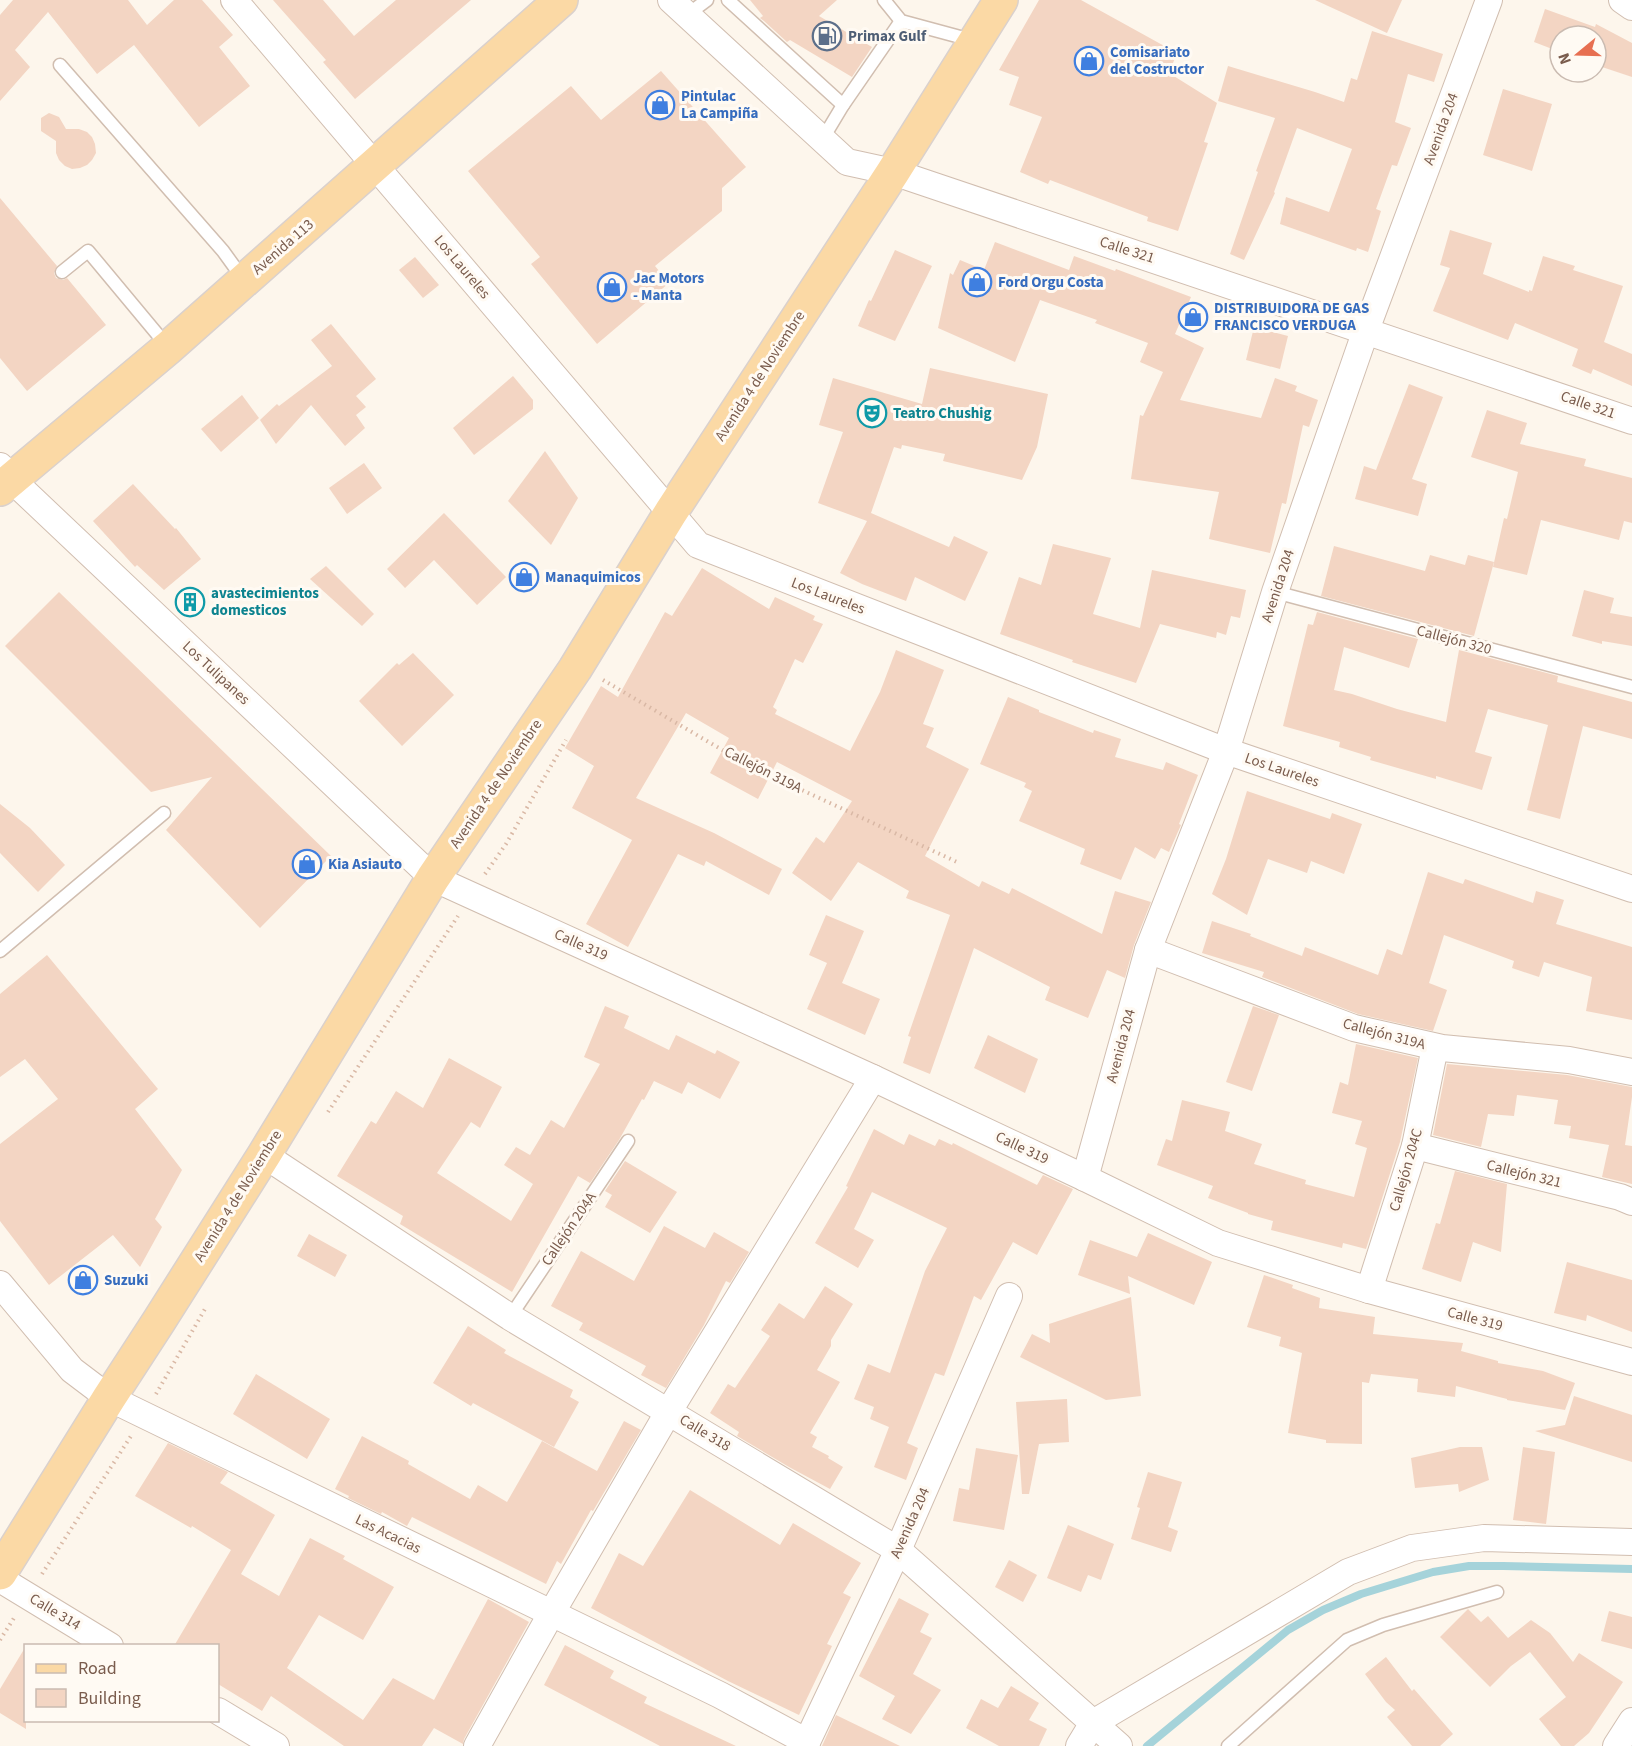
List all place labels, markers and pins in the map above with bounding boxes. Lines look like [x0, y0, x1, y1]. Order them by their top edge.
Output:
fuel station icon: Primax Gulf [811, 20, 843, 52]
place label: Primax Gulf [848, 26, 927, 47]
place label: Comisariato del Costructor [1110, 42, 1204, 80]
shop icon: Comisariato del Costructor [1073, 45, 1105, 77]
place label: Pintulac La Campiña [681, 86, 758, 124]
shop icon: Pintulac La Campiña [644, 89, 676, 121]
shop icon: Ford Orgu Costa [961, 266, 993, 298]
place label: Jac Motors - Manta [633, 268, 705, 306]
shop icon: Jac Motors - Manta [596, 271, 628, 303]
place label: Ford Orgu Costa [998, 272, 1104, 293]
place label: DISTRIBUIDORA DE GAS FRANCISCO VERDUGA [1214, 298, 1369, 336]
shop icon: DISTRIBUIDORA DE GAS FRANCISCO VERDUGA [1177, 301, 1209, 333]
theatre icon: Teatro Chushig [856, 397, 888, 429]
place label: Teatro Chushig [893, 403, 992, 424]
shop icon: Manaquimicos [508, 561, 540, 593]
place label: Manaquimicos [545, 567, 641, 588]
place label: avastecimientos domesticos [211, 583, 319, 621]
building icon: avastecimientos domesticos [174, 586, 206, 618]
shop icon: Kia Asiauto [291, 848, 323, 880]
place label: Kia Asiauto [328, 854, 402, 875]
shop icon: Suzuki [67, 1264, 99, 1296]
place label: Suzuki [104, 1270, 149, 1291]

